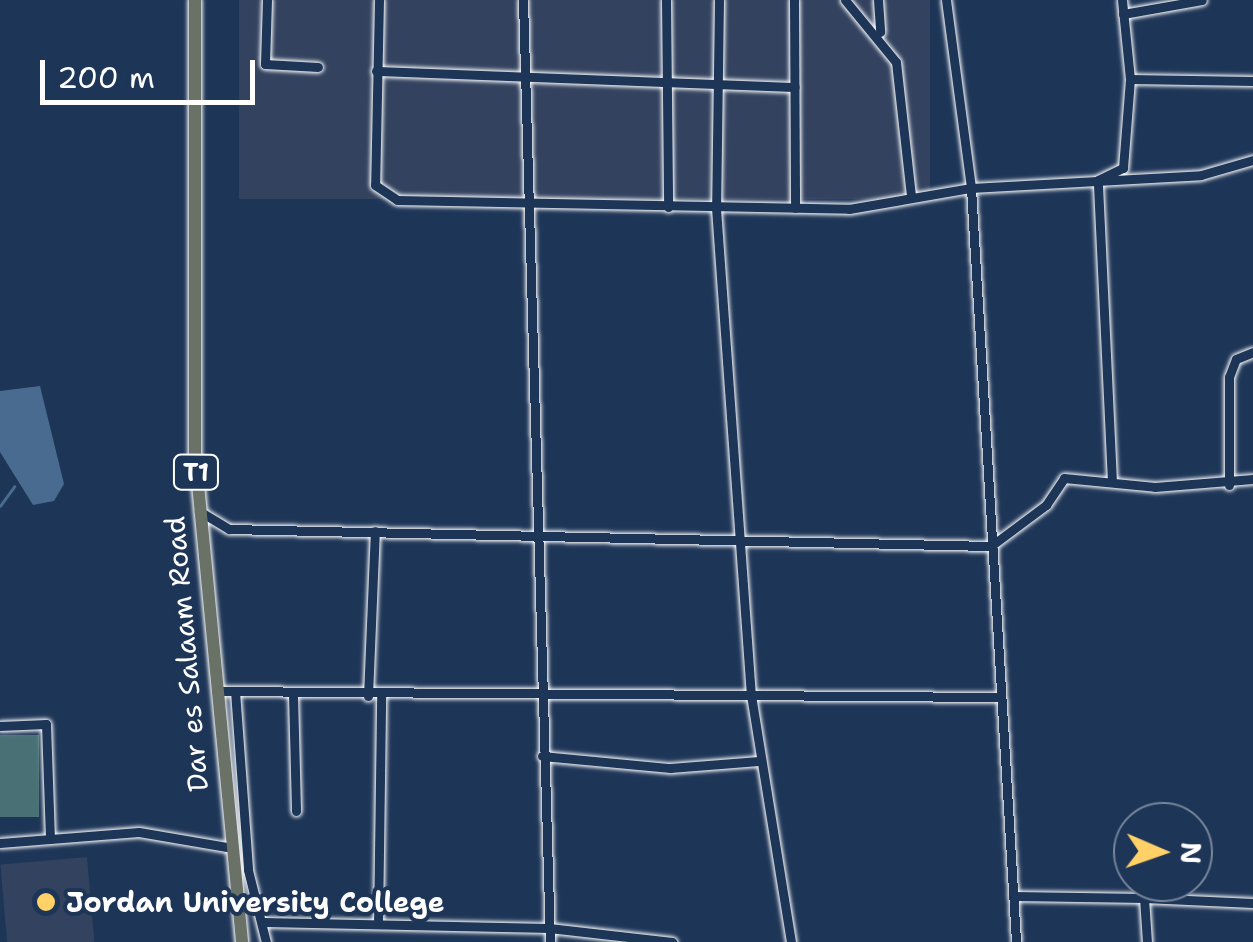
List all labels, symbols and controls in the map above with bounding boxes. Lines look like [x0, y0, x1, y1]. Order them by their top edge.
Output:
scale bar [45, 40, 260, 102]
text: 200 m [57, 57, 155, 98]
road number: T1 [171, 452, 221, 492]
street label: Dar es Salaam Road [157, 515, 215, 793]
north arrow [1113, 802, 1213, 902]
text: N [1172, 841, 1210, 865]
place label: Jordan University College [66, 885, 445, 919]
marker: Jordan University College [35, 891, 57, 913]

